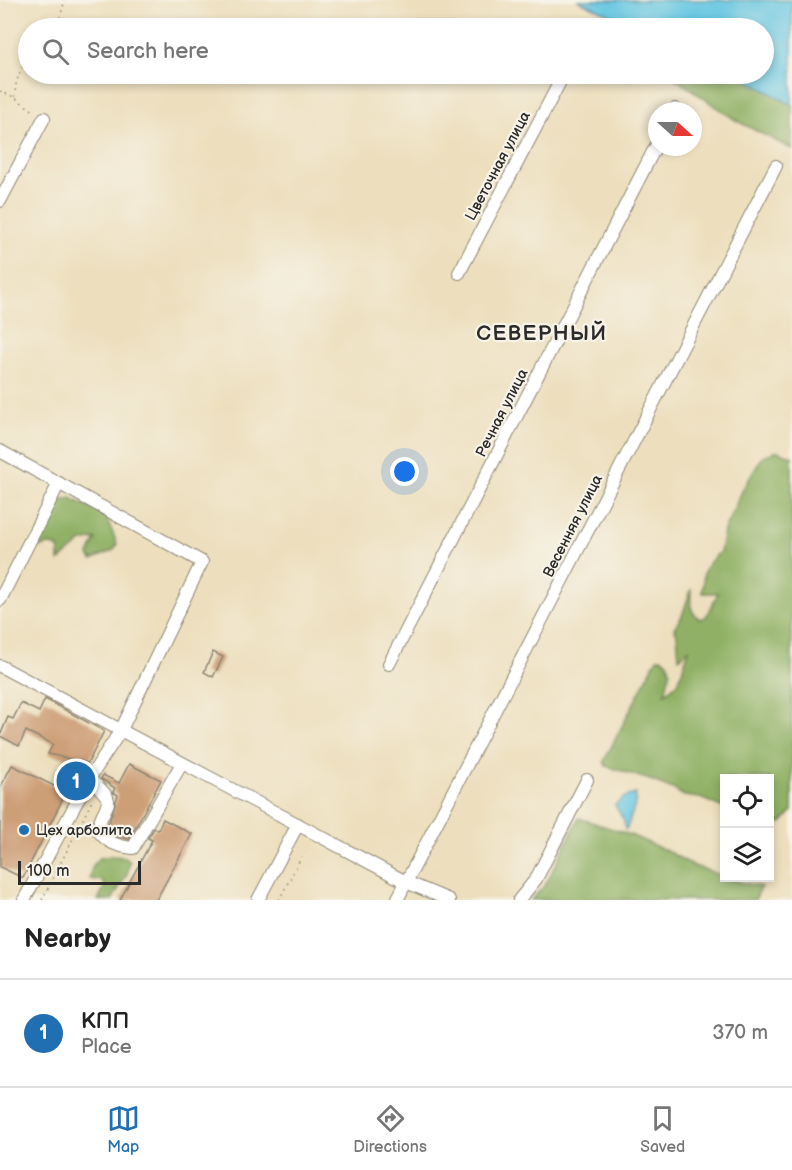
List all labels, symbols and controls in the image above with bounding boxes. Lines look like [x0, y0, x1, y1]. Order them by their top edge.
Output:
search box [18, 18, 774, 84]
icon: search [39, 35, 72, 68]
text: Search here [87, 38, 209, 65]
north arrow [648, 102, 702, 156]
street label: Цветочная улица [461, 108, 535, 224]
district label: СЕВЕРНЫЙ [476, 320, 608, 346]
street label: Речная улица [472, 365, 533, 460]
your location [390, 457, 419, 486]
street label: Весенняя улица [539, 471, 607, 581]
pin: 1 [56, 758, 96, 804]
map controls [720, 774, 774, 882]
button: locate [720, 774, 774, 828]
place label: Цех арболита [36, 821, 132, 840]
marker: Цех арболита [17, 823, 31, 837]
button: layers [720, 828, 774, 882]
scale bar [18, 858, 141, 886]
text: 100 m [27, 862, 70, 881]
text: Nearby [24, 924, 111, 955]
text: КПП [81, 1008, 129, 1035]
text: 1 [39, 1021, 48, 1045]
text: 370 m [712, 1021, 768, 1045]
text: Place [81, 1035, 132, 1059]
tab: Map [107, 1102, 140, 1157]
tab: Directions [353, 1102, 427, 1157]
tab: Saved [640, 1102, 685, 1157]

